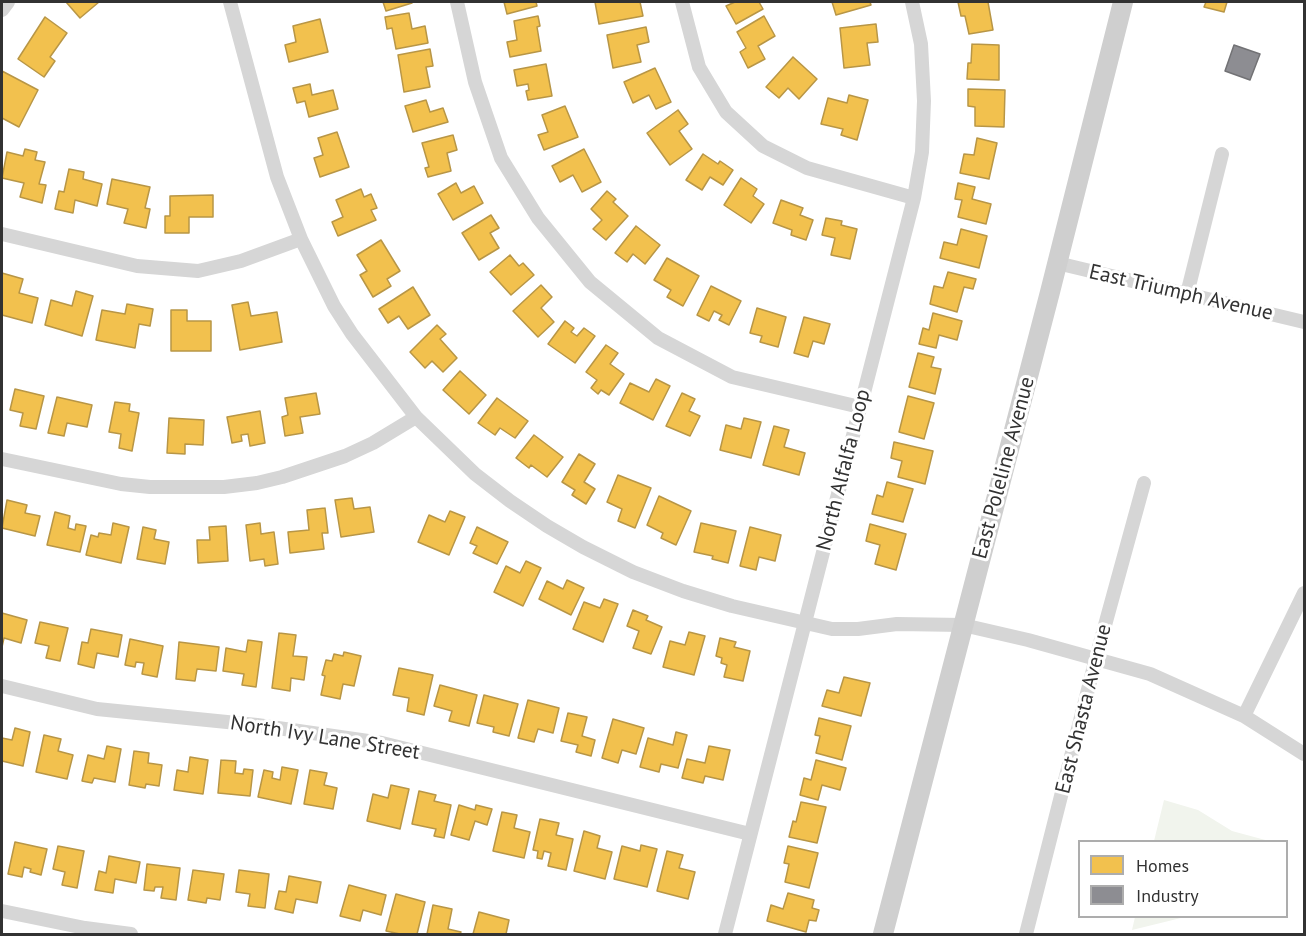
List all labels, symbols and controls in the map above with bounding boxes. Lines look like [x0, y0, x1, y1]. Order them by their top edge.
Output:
street label: East Triumph Avenue [1087, 260, 1275, 326]
street label: East Poleline Avenue [968, 374, 1040, 562]
street label: North Alfalfa Loop [812, 387, 876, 553]
street label: East Shasta Avenue [1051, 622, 1117, 796]
street label: North Ivy Lane Street [229, 711, 421, 765]
legend [1078, 840, 1288, 918]
text: Homes [1136, 854, 1189, 877]
text: Industry [1136, 884, 1199, 907]

